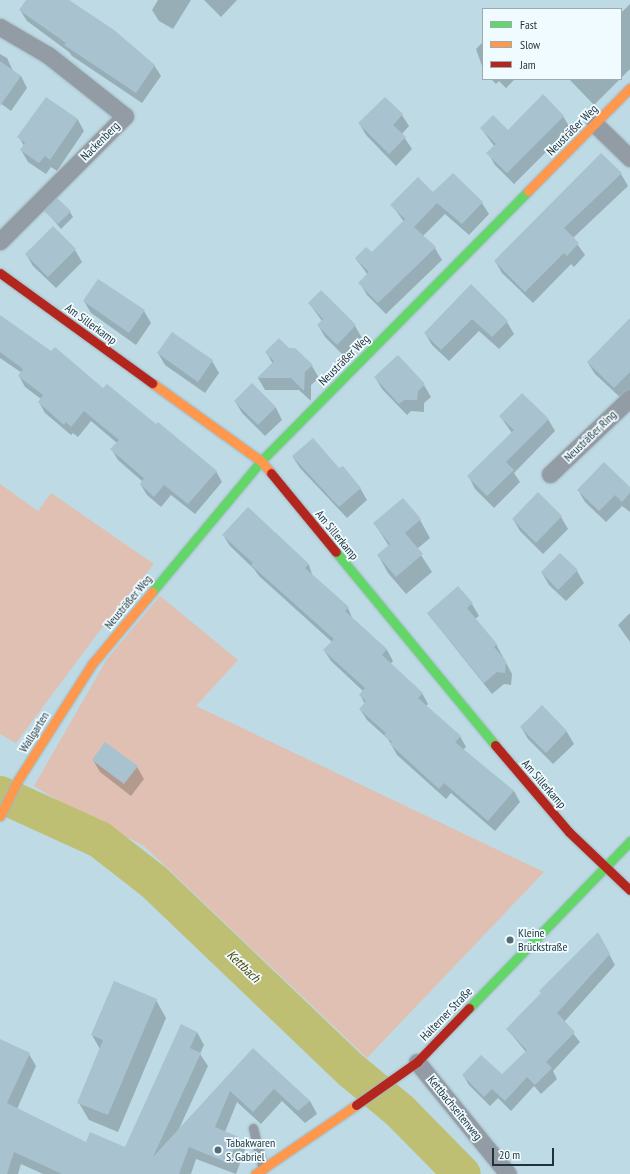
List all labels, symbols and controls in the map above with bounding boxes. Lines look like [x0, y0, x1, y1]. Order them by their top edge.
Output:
legend [482, 8, 622, 80]
text: Fast [520, 17, 537, 32]
text: Slow [520, 37, 540, 52]
text: Jam [520, 57, 536, 72]
street label: Neusträßer Weg [543, 101, 601, 159]
street label: Nackenberg [78, 119, 122, 163]
street label: Am Sillerkamp [62, 301, 120, 347]
street label: Neusträßer Weg [315, 331, 373, 389]
street label: Neusträßer Ring [561, 407, 619, 465]
street label: Am Sillerkamp [312, 507, 362, 563]
street label: Neusträßer Weg [101, 572, 155, 632]
street label: Wallgarten [16, 709, 52, 755]
street label: Am Sillerkamp [519, 757, 569, 811]
place label: Kleine Brückstraße [518, 926, 567, 954]
marker: Kleine Brückstraße [505, 935, 515, 945]
water label: Kettbach [223, 948, 263, 986]
street label: Halterner Straße [417, 984, 475, 1044]
street label: Kettbachseitenweg [425, 1073, 485, 1143]
place label: Tabakwaren S. Gabriel [226, 1136, 275, 1164]
scale bar [494, 1140, 556, 1166]
marker: Tabakwaren S. Gabriel [213, 1145, 223, 1155]
text: 20 m [499, 1147, 520, 1162]

